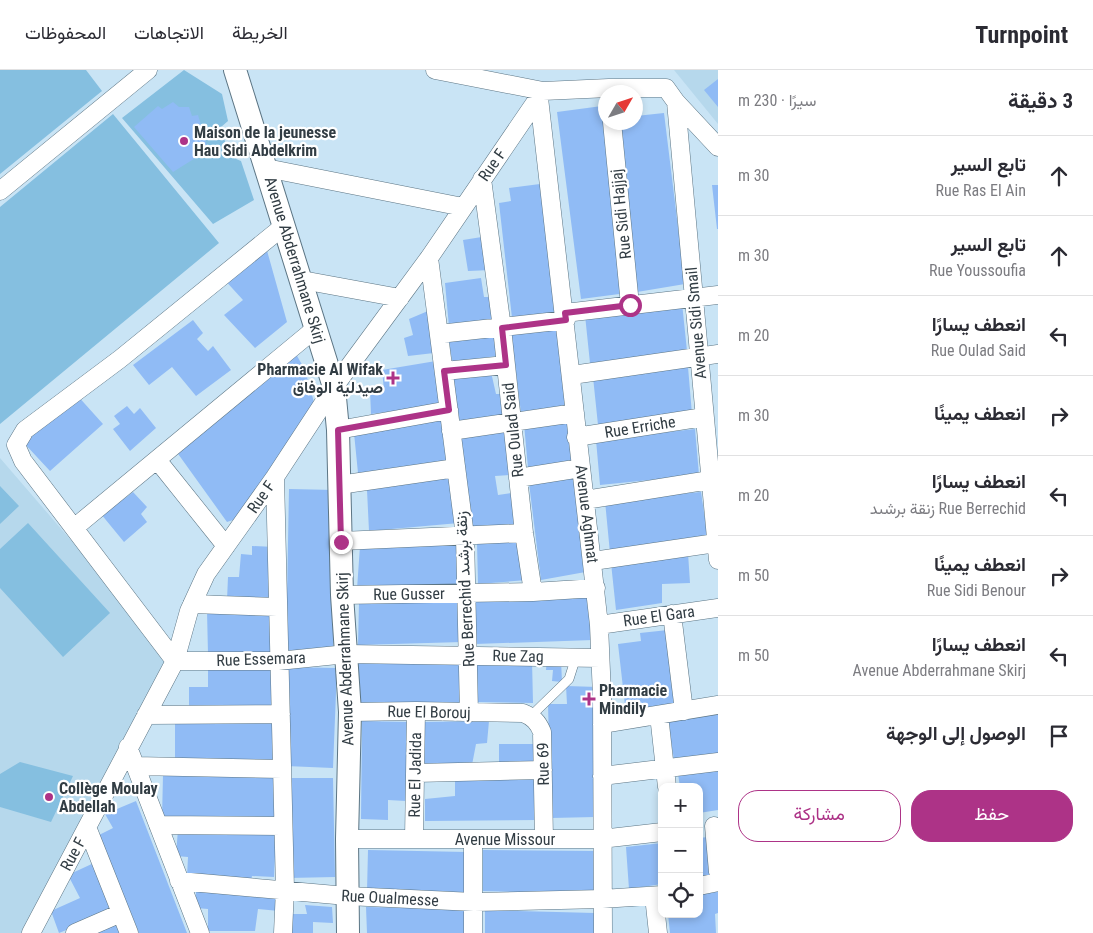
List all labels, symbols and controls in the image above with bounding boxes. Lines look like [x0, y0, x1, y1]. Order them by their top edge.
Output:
text: Turnpoint [975, 21, 1068, 49]
text: المحفوظات [25, 22, 106, 43]
text: الاتجاهات [134, 22, 204, 43]
text: الخريطة [232, 22, 288, 43]
north arrow [598, 85, 643, 130]
text: 3 دقيقة [1008, 89, 1073, 113]
text: سيرًا · 230 m [738, 91, 816, 110]
place label: Maison de la jeunesse Hau Sidi Abdelkrim [194, 123, 337, 160]
marker: Maison de la jeunesse Hau Sidi Abdelkrim [178, 135, 190, 147]
street label: Rue F [474, 145, 510, 185]
text: تابع السير [951, 153, 1026, 176]
icon: ahead [1045, 162, 1073, 190]
text: 30 m [738, 166, 770, 185]
street label: Rue Sidi Hajjaj [607, 168, 635, 260]
street label: Avenue Abderrahmane Skirj [261, 174, 329, 346]
text: Rue Ras El Ain [936, 181, 1026, 200]
text: تابع السير [951, 233, 1026, 256]
icon: ahead [1045, 242, 1073, 270]
text: 30 m [738, 246, 770, 265]
text: Rue Youssoufia [929, 261, 1026, 280]
street label: Avenue Sidi Smail [682, 266, 710, 380]
route start [619, 294, 642, 317]
text: انعطف يسارًا [932, 313, 1026, 336]
icon: left [1045, 322, 1073, 350]
text: 20 m [738, 326, 770, 345]
text: Rue Oulad Said [931, 341, 1026, 360]
place label: Pharmacie Al Wifak صيدلية الوفاق [257, 360, 383, 398]
marker: Pharmacie Al Wifak صيدلية الوفاق [387, 372, 399, 384]
street label: Rue Oulad Said [499, 382, 527, 478]
text: انعطف يمينًا [934, 402, 1026, 425]
icon: right [1045, 402, 1073, 430]
text: 30 m [738, 406, 770, 425]
street label: Rue Erriche [603, 412, 677, 442]
street label: Avenue Aghmat [572, 464, 602, 565]
text: انعطف يسارًا [932, 470, 1026, 493]
street label: Rue F [243, 477, 279, 517]
icon: left [1045, 482, 1073, 510]
text: 20 m [738, 486, 770, 505]
text: Rue Berrechid زنقة برشىد [870, 499, 1026, 518]
street label: Rue Berrechid زنقة برشىد [451, 510, 480, 667]
route end [330, 531, 353, 554]
text: انعطف يمينًا [934, 553, 1026, 576]
icon: right [1045, 562, 1073, 590]
text: 50 m [738, 566, 770, 585]
street label: Avenue Abderrahmane Skirj [332, 572, 358, 746]
text: Rue Sidi Benour [927, 581, 1026, 600]
street label: Rue Gusser [373, 584, 445, 604]
street label: Rue El Gara [622, 602, 696, 630]
text: انعطف يسارًا [932, 633, 1026, 656]
icon: left [1045, 642, 1073, 670]
street label: Rue Zag [492, 646, 544, 666]
text: 50 m [738, 646, 770, 665]
street label: Rue Essemara [216, 648, 306, 670]
text: Avenue Abderrahmane Skirj [853, 661, 1026, 680]
place label: Pharmacie Mindily [599, 681, 668, 718]
marker: Pharmacie Mindily [583, 693, 595, 705]
street label: Rue El Borouj [387, 702, 471, 722]
text: الوصول إلى الوجهة [886, 722, 1026, 745]
icon: arrive [1045, 722, 1073, 750]
street label: Rue El Jadida [405, 732, 425, 818]
street label: Rue 69 [533, 742, 553, 786]
place label: Collège Moulay Abdellah [59, 779, 158, 816]
map controls [658, 783, 703, 918]
button: + [658, 783, 703, 828]
button: مشاركة [738, 790, 901, 842]
button: حفظ [911, 790, 1073, 842]
marker: Collège Moulay Abdellah [43, 791, 55, 803]
button: − [658, 828, 703, 873]
street label: Avenue Missour [455, 830, 555, 849]
street label: Rue F [56, 834, 90, 874]
button: locate [658, 873, 703, 918]
street label: Rue Oualmesse [341, 886, 439, 910]

